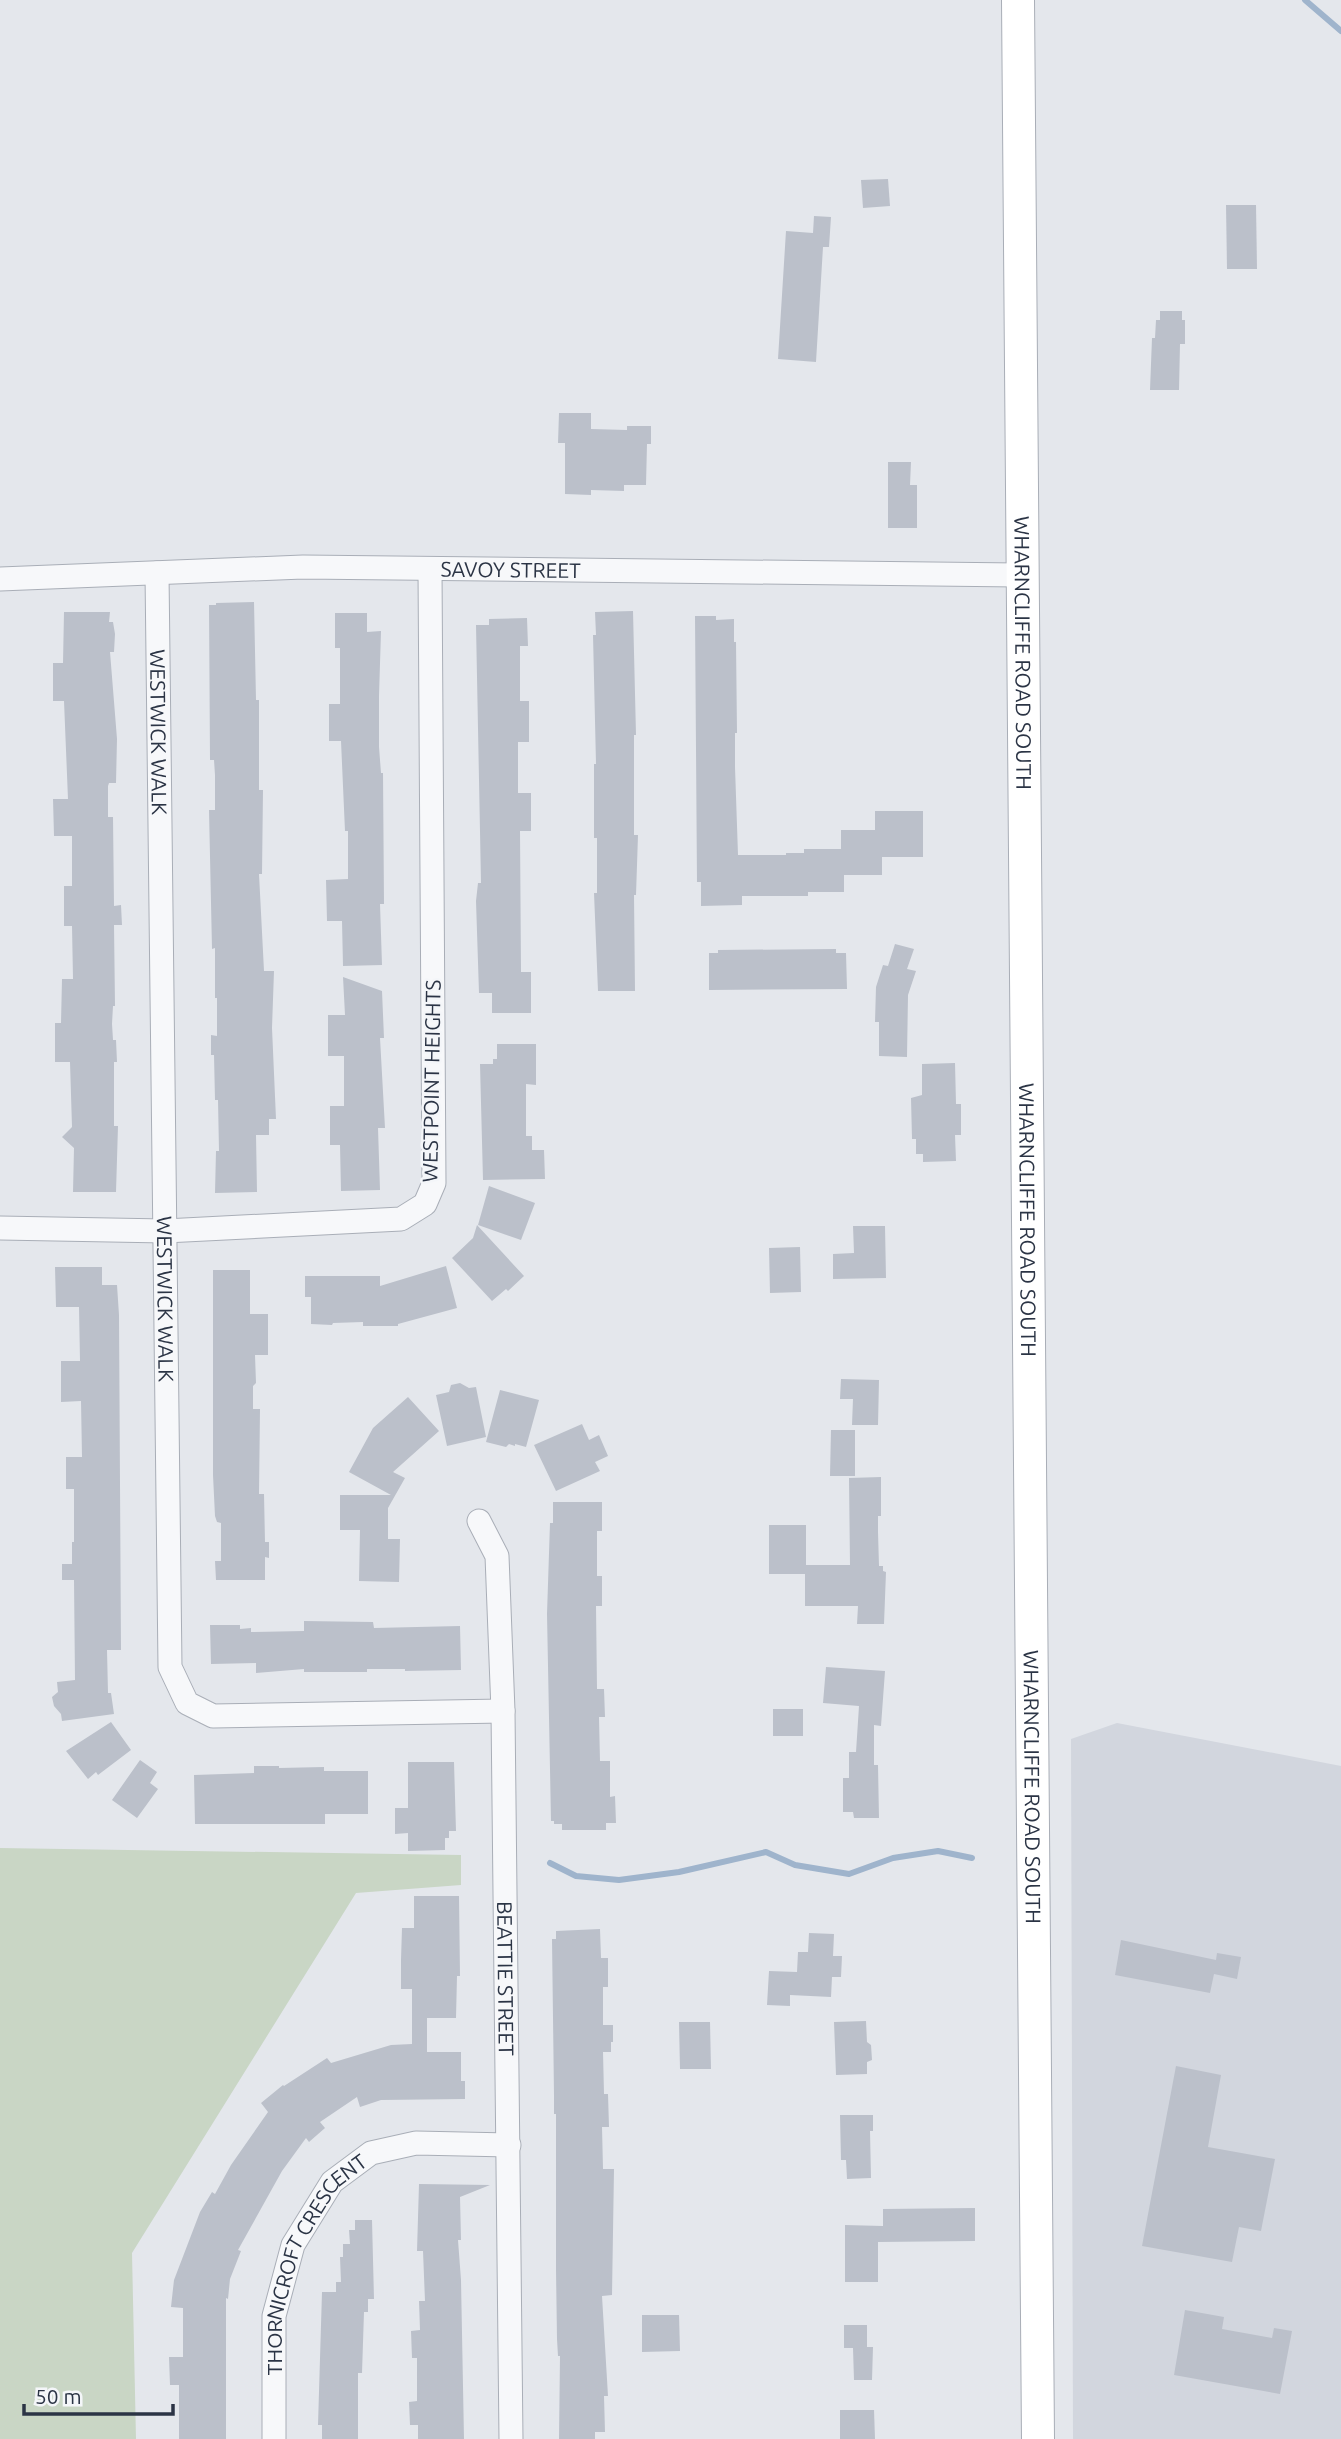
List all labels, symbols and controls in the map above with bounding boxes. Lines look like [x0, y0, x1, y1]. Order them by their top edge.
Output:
street label: WHARNCLIFFE ROAD SOUTH [1010, 516, 1036, 790]
street label: SAVOY STREET [440, 557, 581, 582]
street label: WESTWICK WALK [146, 649, 172, 815]
street label: WESTPOINT HEIGHTS [417, 980, 445, 1182]
street label: WHARNCLIFFE ROAD SOUTH [1015, 1083, 1041, 1357]
street label: WESTWICK WALK [153, 1216, 179, 1382]
street label: WHARNCLIFFE ROAD SOUTH [1020, 1650, 1046, 1924]
street label: BEATTIE STREET [493, 1901, 519, 2056]
street label: THORNICROFT CRESCENT [262, 2149, 371, 2375]
scale bar [24, 2372, 173, 2416]
text: 50 m [35, 2384, 82, 2408]

